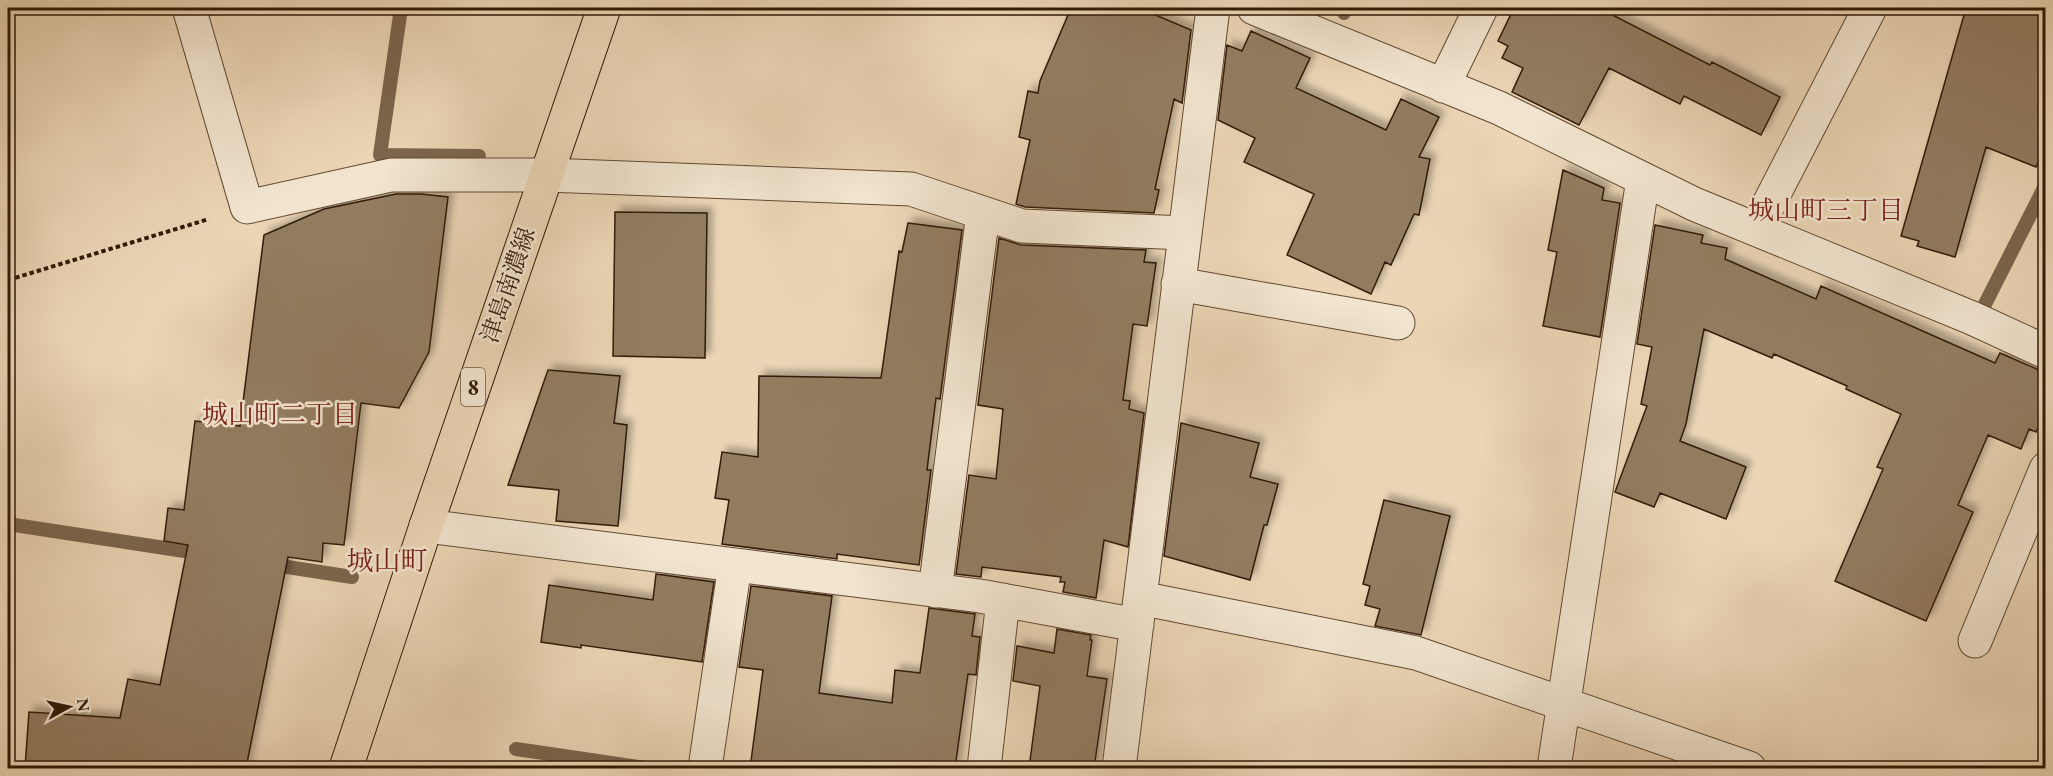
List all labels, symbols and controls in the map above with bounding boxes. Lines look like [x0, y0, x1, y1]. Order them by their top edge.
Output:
district label: 城山町三丁目 [1748, 193, 1904, 227]
street label: 津島南濃線 [473, 223, 542, 347]
road number: 8 [461, 368, 485, 406]
district label: 城山町二丁目 [202, 397, 358, 431]
district label: 城山町 [347, 543, 428, 578]
north arrow [39, 677, 99, 737]
text: N [72, 697, 95, 713]

